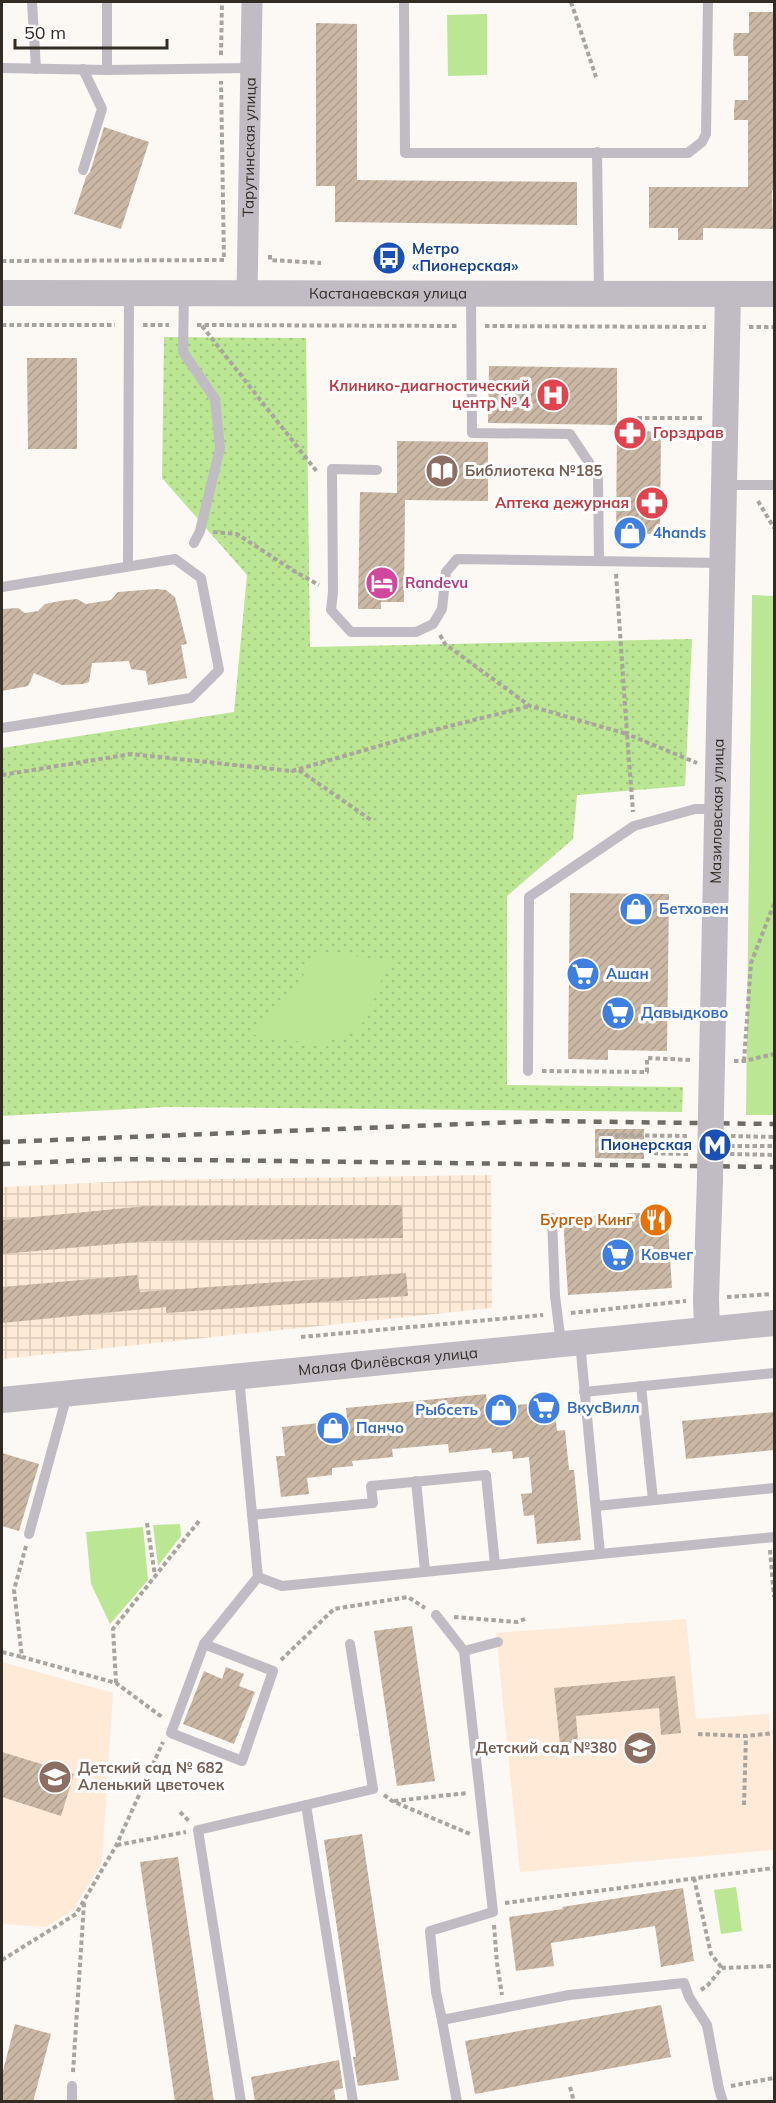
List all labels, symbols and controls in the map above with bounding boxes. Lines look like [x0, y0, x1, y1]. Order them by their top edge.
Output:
scale bar [15, 12, 166, 50]
text: 50 m [24, 21, 66, 44]
street label: Тарутинская улица [238, 77, 260, 217]
place label: Метро «Пионерская» [412, 239, 519, 275]
bus stop icon: Метро «Пионерская» [371, 240, 407, 276]
street label: Кастанаевская улица [309, 283, 467, 303]
place label: Клинико-диагностический центр № 4 [329, 376, 530, 412]
hospital icon: Клинико-диагностический центр № 4 [535, 377, 571, 413]
pharmacy icon: Горздрав [612, 415, 648, 451]
place label: Горздрав [653, 423, 724, 442]
library icon: Библиотека №185 [424, 453, 460, 489]
place label: Библиотека №185 [465, 461, 603, 480]
pharmacy icon: Аптека дежурная [634, 485, 670, 521]
place label: Аптека дежурная [495, 493, 629, 512]
shop icon: 4hands [612, 515, 648, 551]
place label: 4hands [653, 523, 706, 542]
hotel icon: Randevu [364, 565, 400, 601]
place label: Randevu [405, 573, 468, 592]
street label: Мазиловская улица [706, 738, 728, 884]
shop icon: Бетховен [618, 891, 654, 927]
place label: Бетховен [659, 899, 729, 918]
supermarket icon: Ашан [565, 956, 601, 992]
place label: Ашан [606, 964, 649, 983]
supermarket icon: Давыдково [600, 995, 636, 1031]
place label: Давыдково [641, 1003, 728, 1022]
metro station icon: Пионерская [697, 1127, 733, 1163]
place label: Пионерская [601, 1135, 692, 1154]
restaurant icon: Бургер Кинг [638, 1202, 674, 1238]
place label: Бургер Кинг [540, 1210, 633, 1229]
supermarket icon: Ковчег [600, 1237, 636, 1273]
place label: Ковчег [641, 1245, 693, 1264]
street label: Малая Филёвская улица [297, 1343, 479, 1379]
supermarket icon: ВкусВилл [526, 1390, 562, 1426]
shop icon: Рыбсеть [483, 1392, 519, 1428]
place label: ВкусВилл [567, 1398, 640, 1417]
place label: Рыбсеть [415, 1400, 478, 1419]
shop icon: Панчо [315, 1410, 351, 1446]
place label: Панчо [356, 1418, 404, 1437]
school or university icon: Детский сад №380 [622, 1730, 658, 1766]
place label: Детский сад №380 [476, 1738, 617, 1757]
place label: Детский сад № 682 Аленький цветочек [78, 1758, 225, 1794]
school or university icon: Детский сад № 682 Аленький цветочек [37, 1759, 73, 1795]

